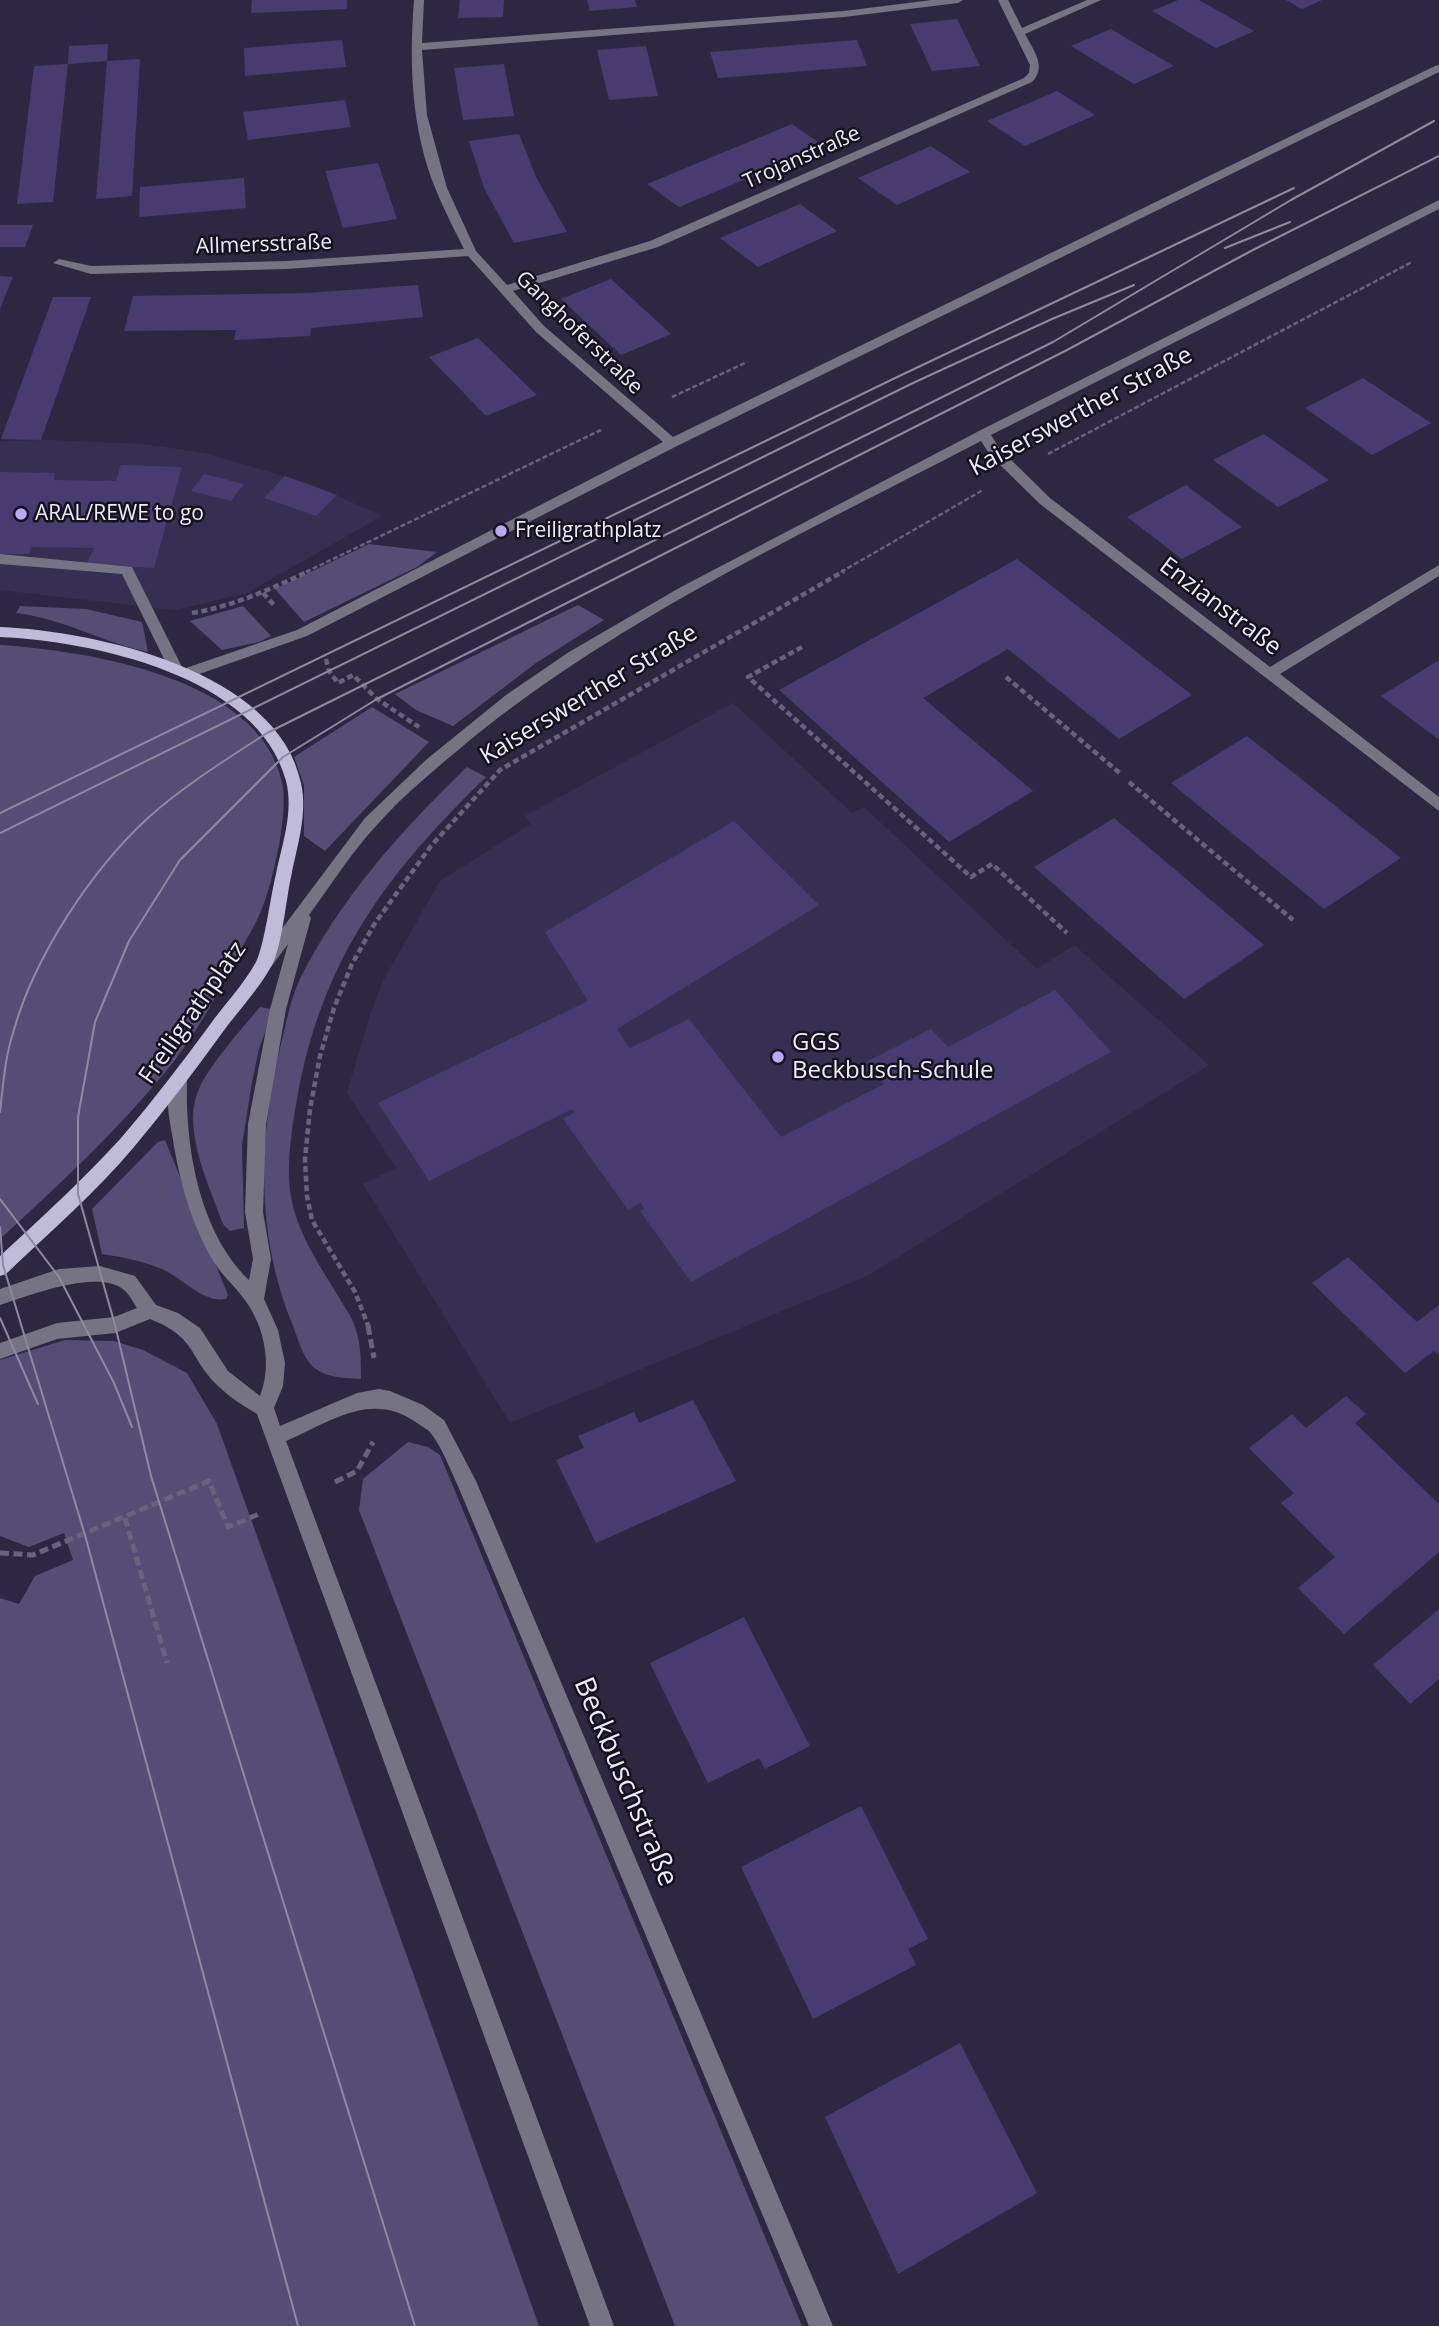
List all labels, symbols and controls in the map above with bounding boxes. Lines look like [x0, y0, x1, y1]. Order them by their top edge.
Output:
street label: Trojanstraße [740, 121, 864, 195]
street label: Allmersstraße [195, 230, 333, 260]
street label: Ganghoferstraße [510, 266, 648, 400]
street label: Kaiserswerther Straße [965, 341, 1197, 483]
place label: ARAL/REWE to go [35, 501, 204, 527]
marker: ARAL/REWE to go [13, 506, 29, 522]
place label: Freiligrathplatz [515, 518, 661, 544]
marker: Freiligrathplatz [493, 523, 509, 539]
street label: Enzianstraße [1153, 552, 1287, 662]
street label: Kaiserswerther Straße [475, 619, 703, 771]
street label: Freiligrathplatz [133, 936, 253, 1090]
place label: GGS Beckbusch-Schule [792, 1029, 993, 1085]
marker: GGS Beckbusch-Schule [770, 1049, 786, 1065]
street label: Beckbuschstraße [566, 1673, 684, 1891]

